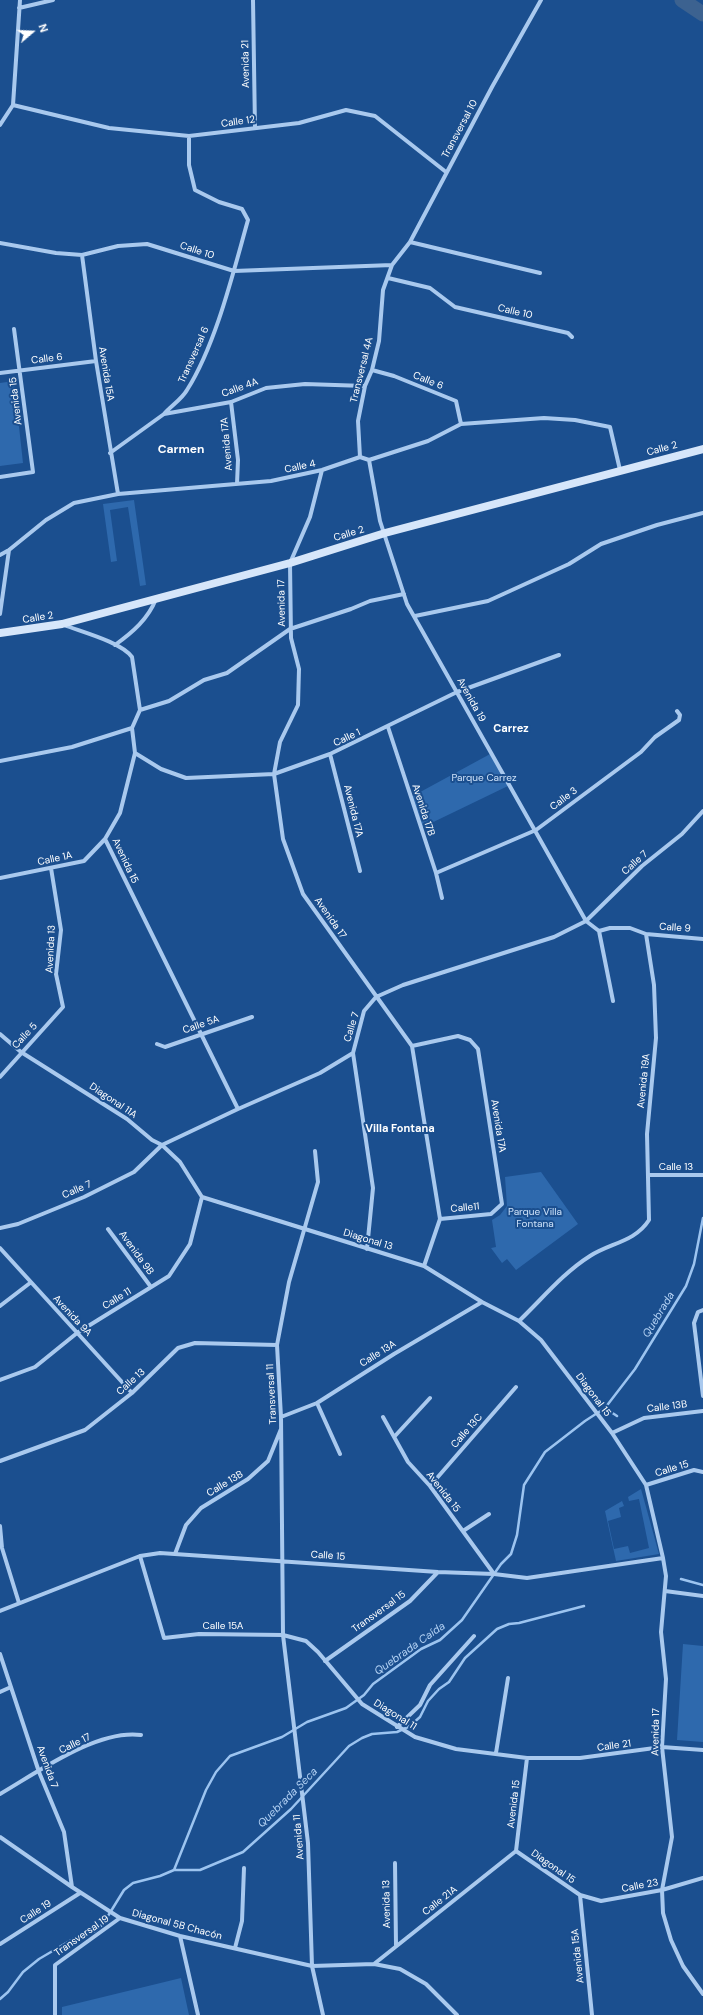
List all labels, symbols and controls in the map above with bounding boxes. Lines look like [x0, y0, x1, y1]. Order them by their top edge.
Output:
north arrow [12, 12, 52, 52]
text: N [35, 22, 51, 34]
street label: Avenida 21 [240, 40, 252, 88]
street label: Transversal 10 [440, 98, 480, 160]
street label: Calle 12 [220, 114, 256, 130]
street label: Calle 10 [178, 240, 216, 262]
street label: Calle 10 [496, 302, 534, 322]
street label: Transversal 6 [176, 325, 212, 385]
street label: Transversal 4A [348, 336, 376, 404]
street label: Avenida 15A [96, 346, 116, 402]
street label: Calle 6 [31, 351, 63, 367]
street label: Calle 6 [411, 370, 445, 392]
street label: Avenida 15 [7, 376, 25, 426]
street label: Calle 4A [220, 376, 260, 400]
street label: Avenida 17A [219, 417, 235, 471]
street label: Calle 2 [645, 439, 679, 459]
district label: Carmen [158, 443, 204, 457]
street label: Calle 4 [283, 458, 317, 476]
street label: Calle 2 [332, 524, 366, 544]
street label: Avenida 17 [276, 579, 288, 627]
street label: Calle 2 [22, 610, 54, 626]
street label: Avenida 19 [454, 676, 488, 724]
district label: Carrez [493, 722, 529, 736]
street label: Calle 1 [332, 727, 362, 749]
park label: Parque Carrez [452, 772, 516, 784]
street label: Avenida 17B [409, 783, 437, 837]
street label: Avenida 17A [341, 784, 365, 838]
street label: Calle 3 [548, 785, 580, 813]
street label: Avenida 15 [109, 836, 141, 886]
street label: Calle 7 [620, 848, 650, 878]
street label: Calle 1A [37, 849, 73, 869]
street label: Avenida 17 [311, 895, 349, 941]
street label: Calle 9 [659, 921, 691, 935]
street label: Avenida 13 [44, 925, 58, 973]
street label: Calle 7 [342, 1011, 362, 1043]
street label: Calle 5A [181, 1013, 221, 1037]
street label: Calle 5 [10, 1020, 40, 1052]
street label: Avenida 19A [635, 1053, 653, 1109]
street label: Diagonal 11A [87, 1081, 139, 1121]
street label: Avenida 17A [488, 1099, 508, 1153]
district label: Villa Fontana [365, 1122, 435, 1136]
street label: Calle 13 [659, 1161, 693, 1173]
street label: Calle 7 [61, 1178, 93, 1202]
street label: Calle11 [450, 1201, 480, 1215]
park label: Parque Villa Fontana [508, 1206, 562, 1230]
street label: Diagonal 13 [342, 1227, 394, 1253]
street label: Avenida 9B [116, 1229, 156, 1277]
street label: Calle 11 [100, 1286, 134, 1312]
water label: Quebrada [640, 1290, 678, 1340]
street label: Avenida 9A [50, 1293, 94, 1339]
street label: Calle 13A [358, 1338, 398, 1370]
street label: Transversal 11 [264, 1363, 280, 1425]
street label: Calle 13 [114, 1366, 148, 1398]
street label: Diagonal 15 [573, 1371, 613, 1419]
street label: Calle 13B [646, 1399, 688, 1415]
street label: Calle 13C [449, 1411, 485, 1451]
street label: Calle 15 [654, 1458, 690, 1480]
street label: Calle 13B [205, 1468, 245, 1500]
street label: Avenida 15 [423, 1469, 463, 1515]
street label: Calle 15 [310, 1549, 346, 1563]
street label: Transversal 15 [350, 1588, 408, 1636]
street label: Calle 15A [203, 1620, 243, 1632]
water label: Quebrada Caída [372, 1620, 448, 1678]
street label: Diagonal 11 [371, 1697, 419, 1733]
street label: Avenida 17 [650, 1708, 662, 1756]
street label: Calle 17 [57, 1731, 93, 1757]
street label: Calle 21 [596, 1738, 632, 1754]
street label: Avenida 7 [34, 1744, 60, 1790]
water label: Quebrada Seca [255, 1765, 321, 1831]
street label: Avenida 15 [505, 1779, 523, 1829]
street label: Avenida 11 [291, 1814, 307, 1860]
street label: Diagonal 15 [529, 1847, 577, 1887]
street label: Calle 23 [621, 1877, 659, 1895]
street label: Avenida 13 [381, 1880, 393, 1928]
street label: Calle 21A [420, 1884, 460, 1918]
street label: Calle 19 [18, 1897, 54, 1927]
street label: Diagonal 5B Chacón [131, 1907, 223, 1943]
street label: Transversal 19 [52, 1913, 112, 1959]
street label: Avenida 15A [569, 1928, 587, 1984]

